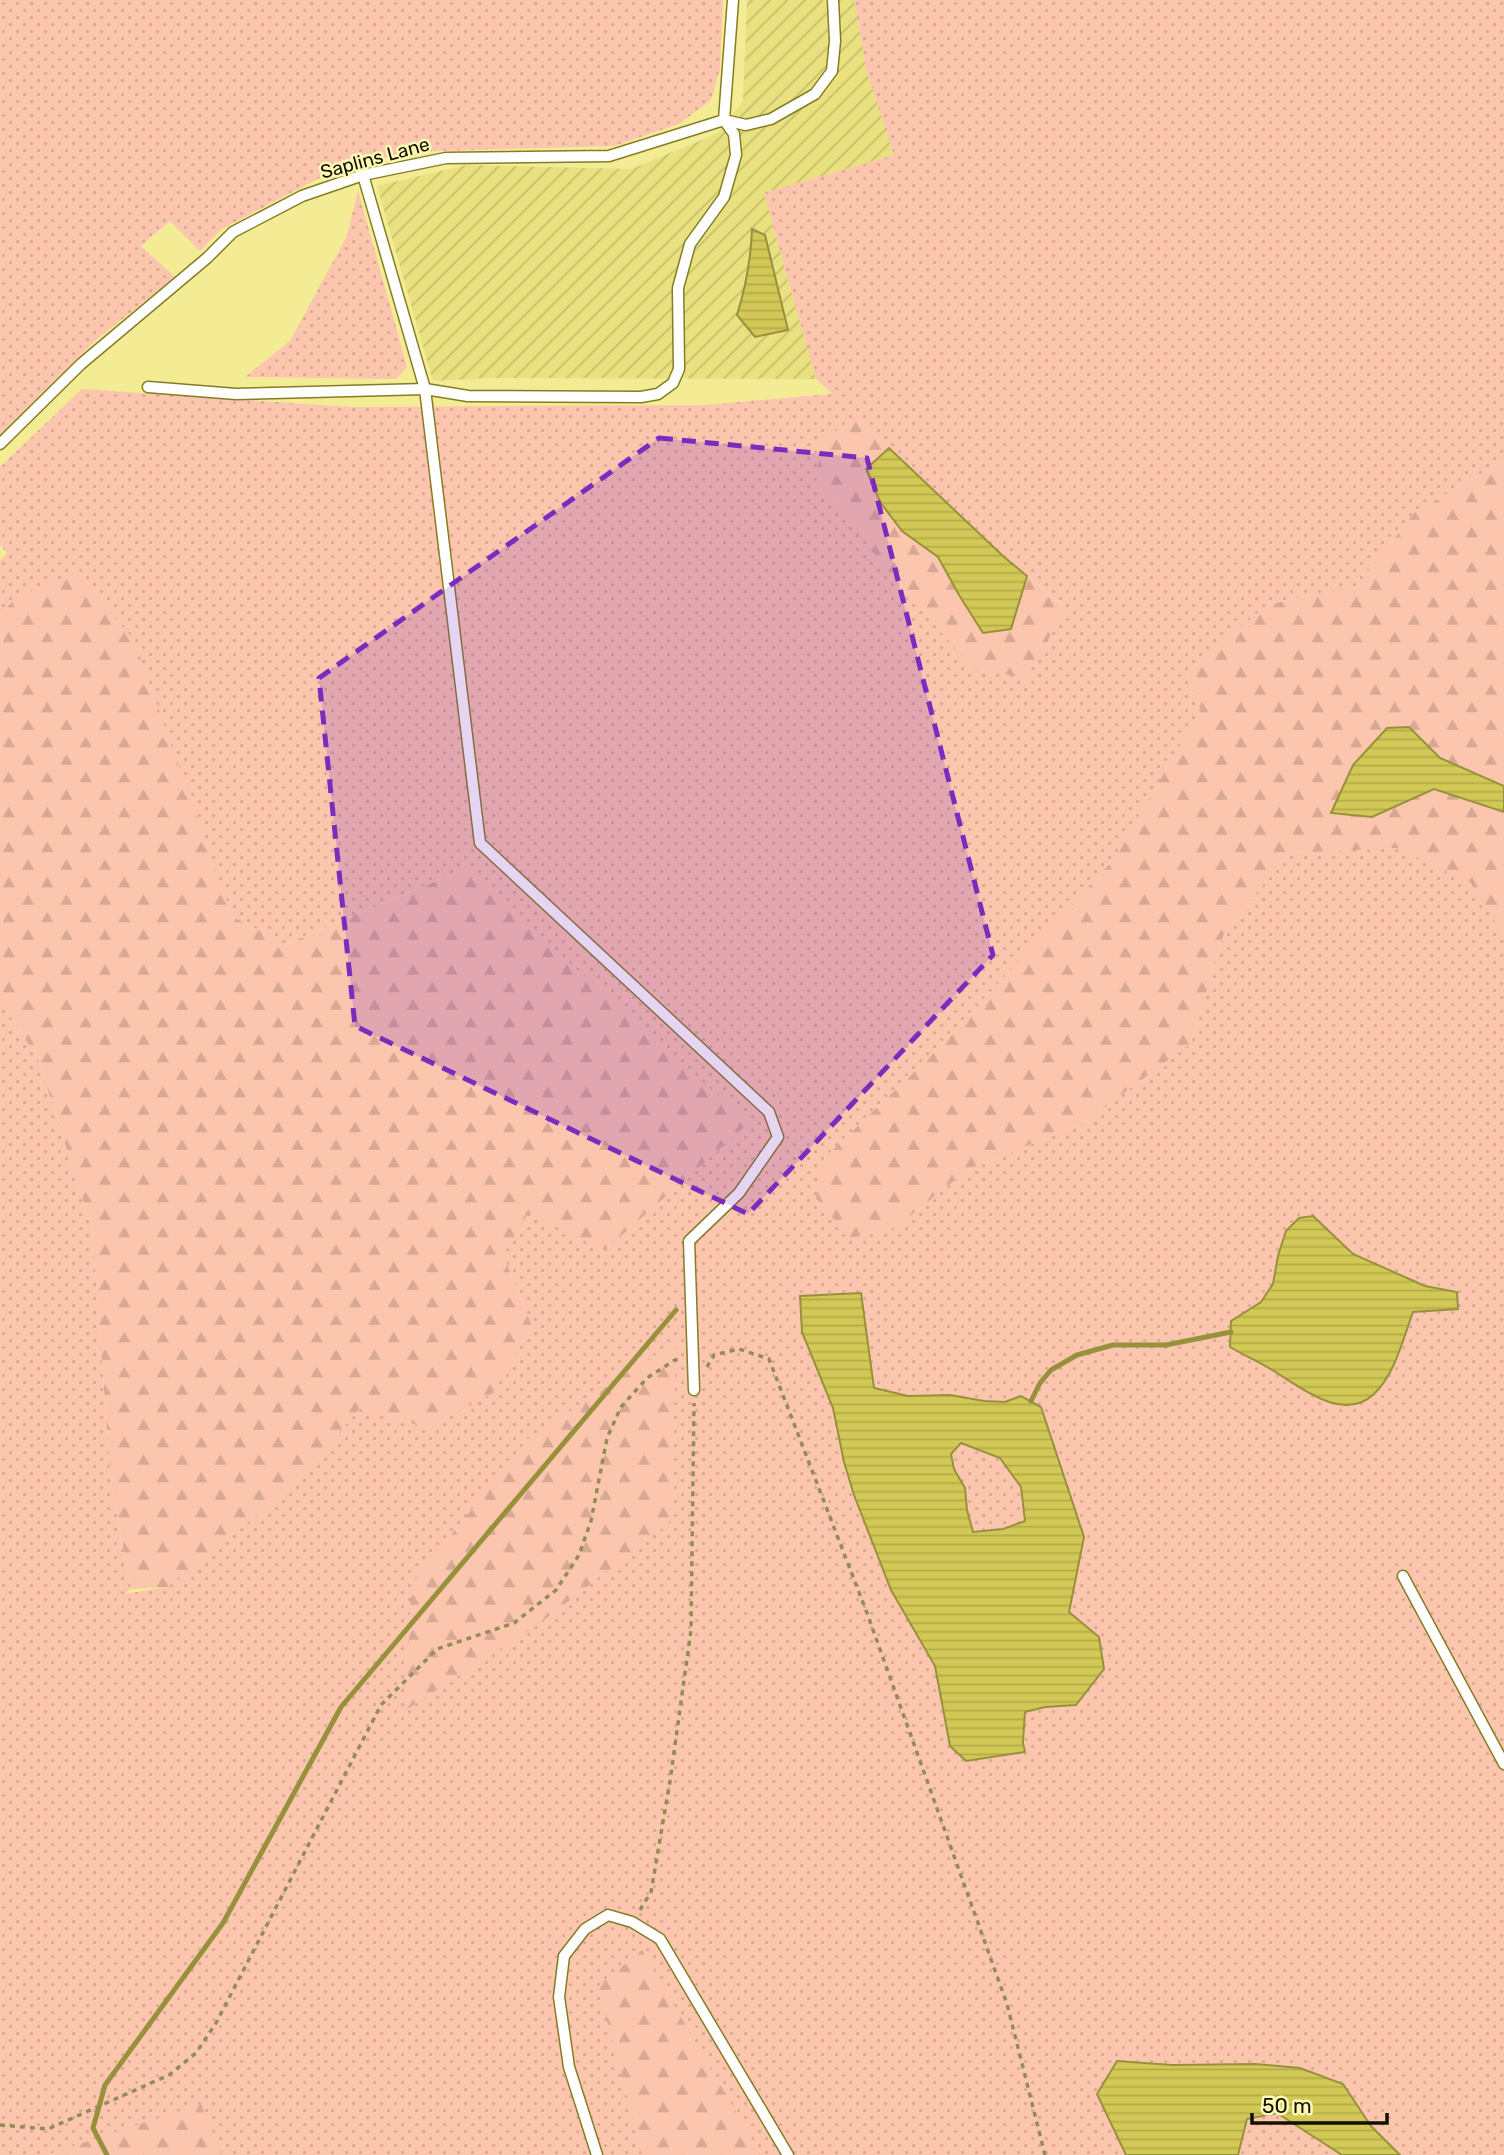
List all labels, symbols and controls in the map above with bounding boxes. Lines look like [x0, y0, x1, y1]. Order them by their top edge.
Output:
street label: Saplins Lane [318, 132, 432, 184]
scale bar [1252, 2082, 1387, 2126]
text: 50 m [1262, 2093, 1312, 2118]

